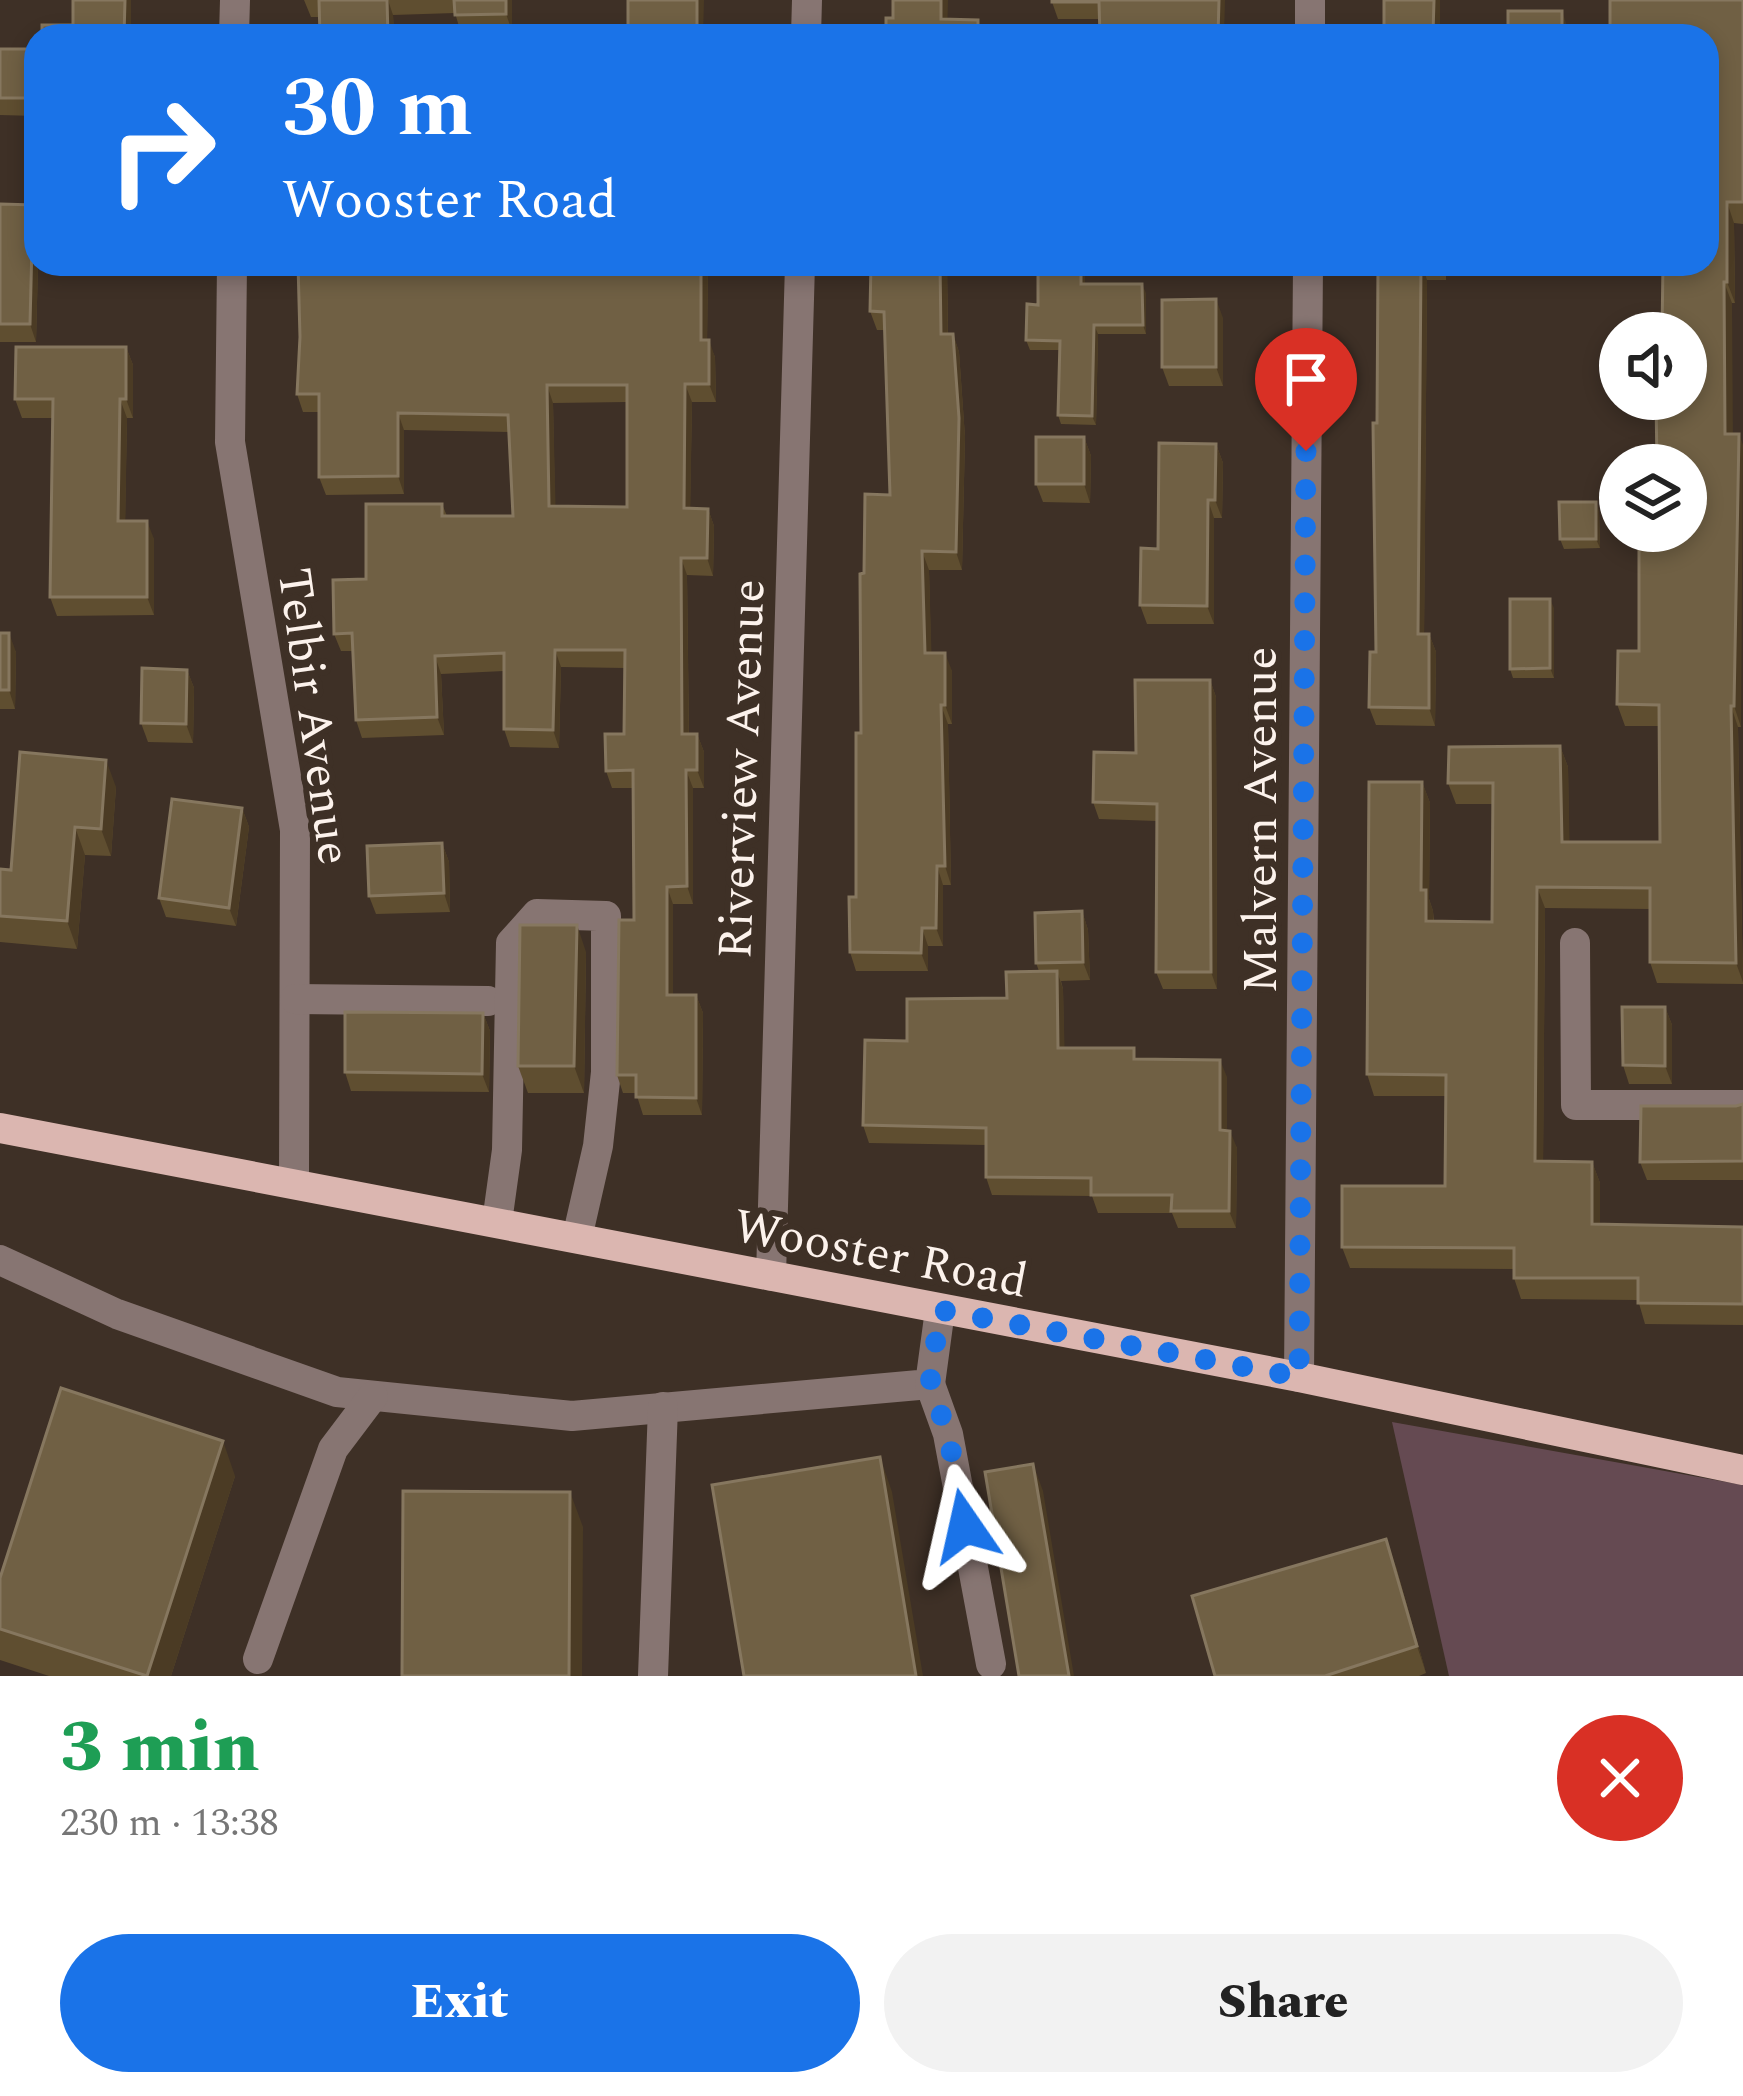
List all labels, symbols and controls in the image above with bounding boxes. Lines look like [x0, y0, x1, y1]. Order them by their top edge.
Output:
text: 30 m [282, 45, 473, 173]
icon: right [84, 72, 240, 228]
text: Wooster Road [282, 160, 617, 242]
map controls [1599, 312, 1707, 552]
button: sound [1599, 312, 1707, 420]
pin [1255, 328, 1357, 451]
icon: arrive [1273, 346, 1339, 412]
button: layers [1599, 444, 1707, 552]
street label: Telbir Avenue [257, 563, 370, 869]
street label: Riverview Avenue [699, 578, 786, 960]
street label: Malvern Avenue [1225, 646, 1298, 994]
street label: Wooster Road [727, 1190, 1034, 1319]
position arrow [902, 1463, 1028, 1589]
text: 3 min [60, 1694, 259, 1803]
button: close [1557, 1715, 1683, 1841]
text: 230 m · 13:38 [60, 1794, 279, 1853]
button: Exit [60, 1934, 860, 2072]
button: Share [884, 1934, 1683, 2072]

